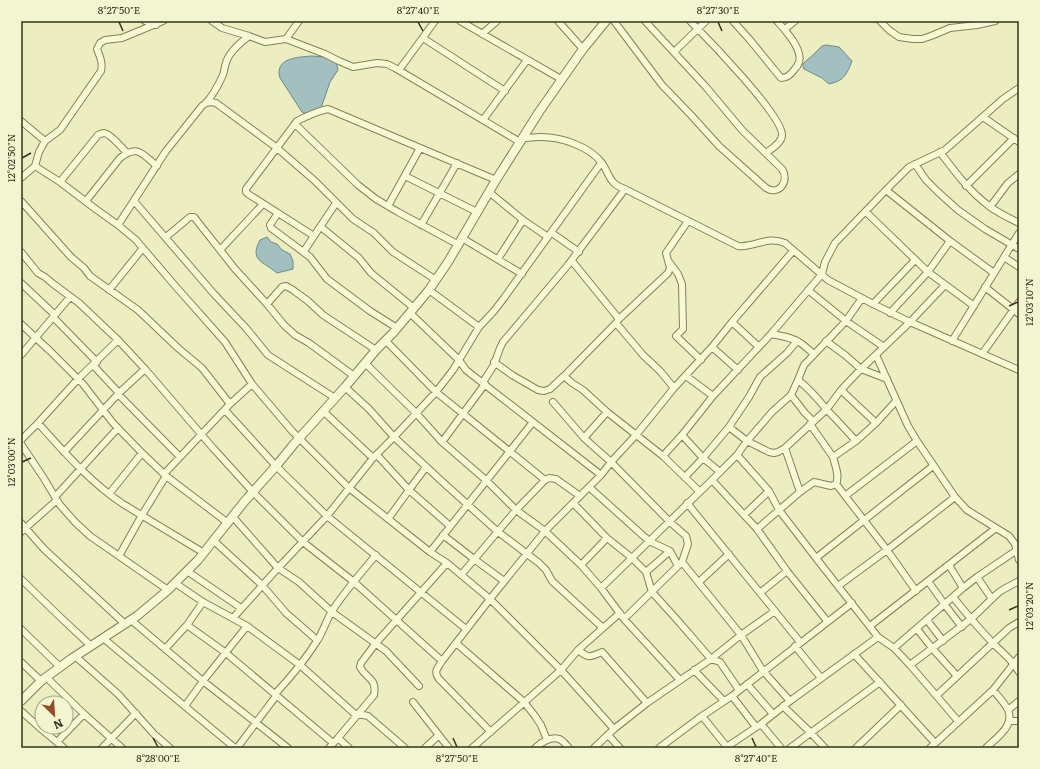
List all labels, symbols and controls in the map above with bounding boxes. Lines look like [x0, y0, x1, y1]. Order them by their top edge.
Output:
text: 8°27'50"E [98, 2, 140, 17]
text: 8°27'40"E [397, 2, 439, 17]
text: 8°27'30"E [697, 2, 739, 17]
text: 12°02'50"N [3, 134, 18, 182]
text: 12°03'10"N [1021, 278, 1036, 326]
text: 12°03'00"N [3, 437, 18, 487]
text: 12°03'20"N [1021, 582, 1036, 630]
north arrow [34, 695, 74, 735]
text: N [51, 716, 66, 734]
text: 8°28'00"E [136, 750, 180, 765]
text: 8°27'50"E [436, 750, 478, 765]
text: 8°27'40"E [735, 750, 777, 765]

